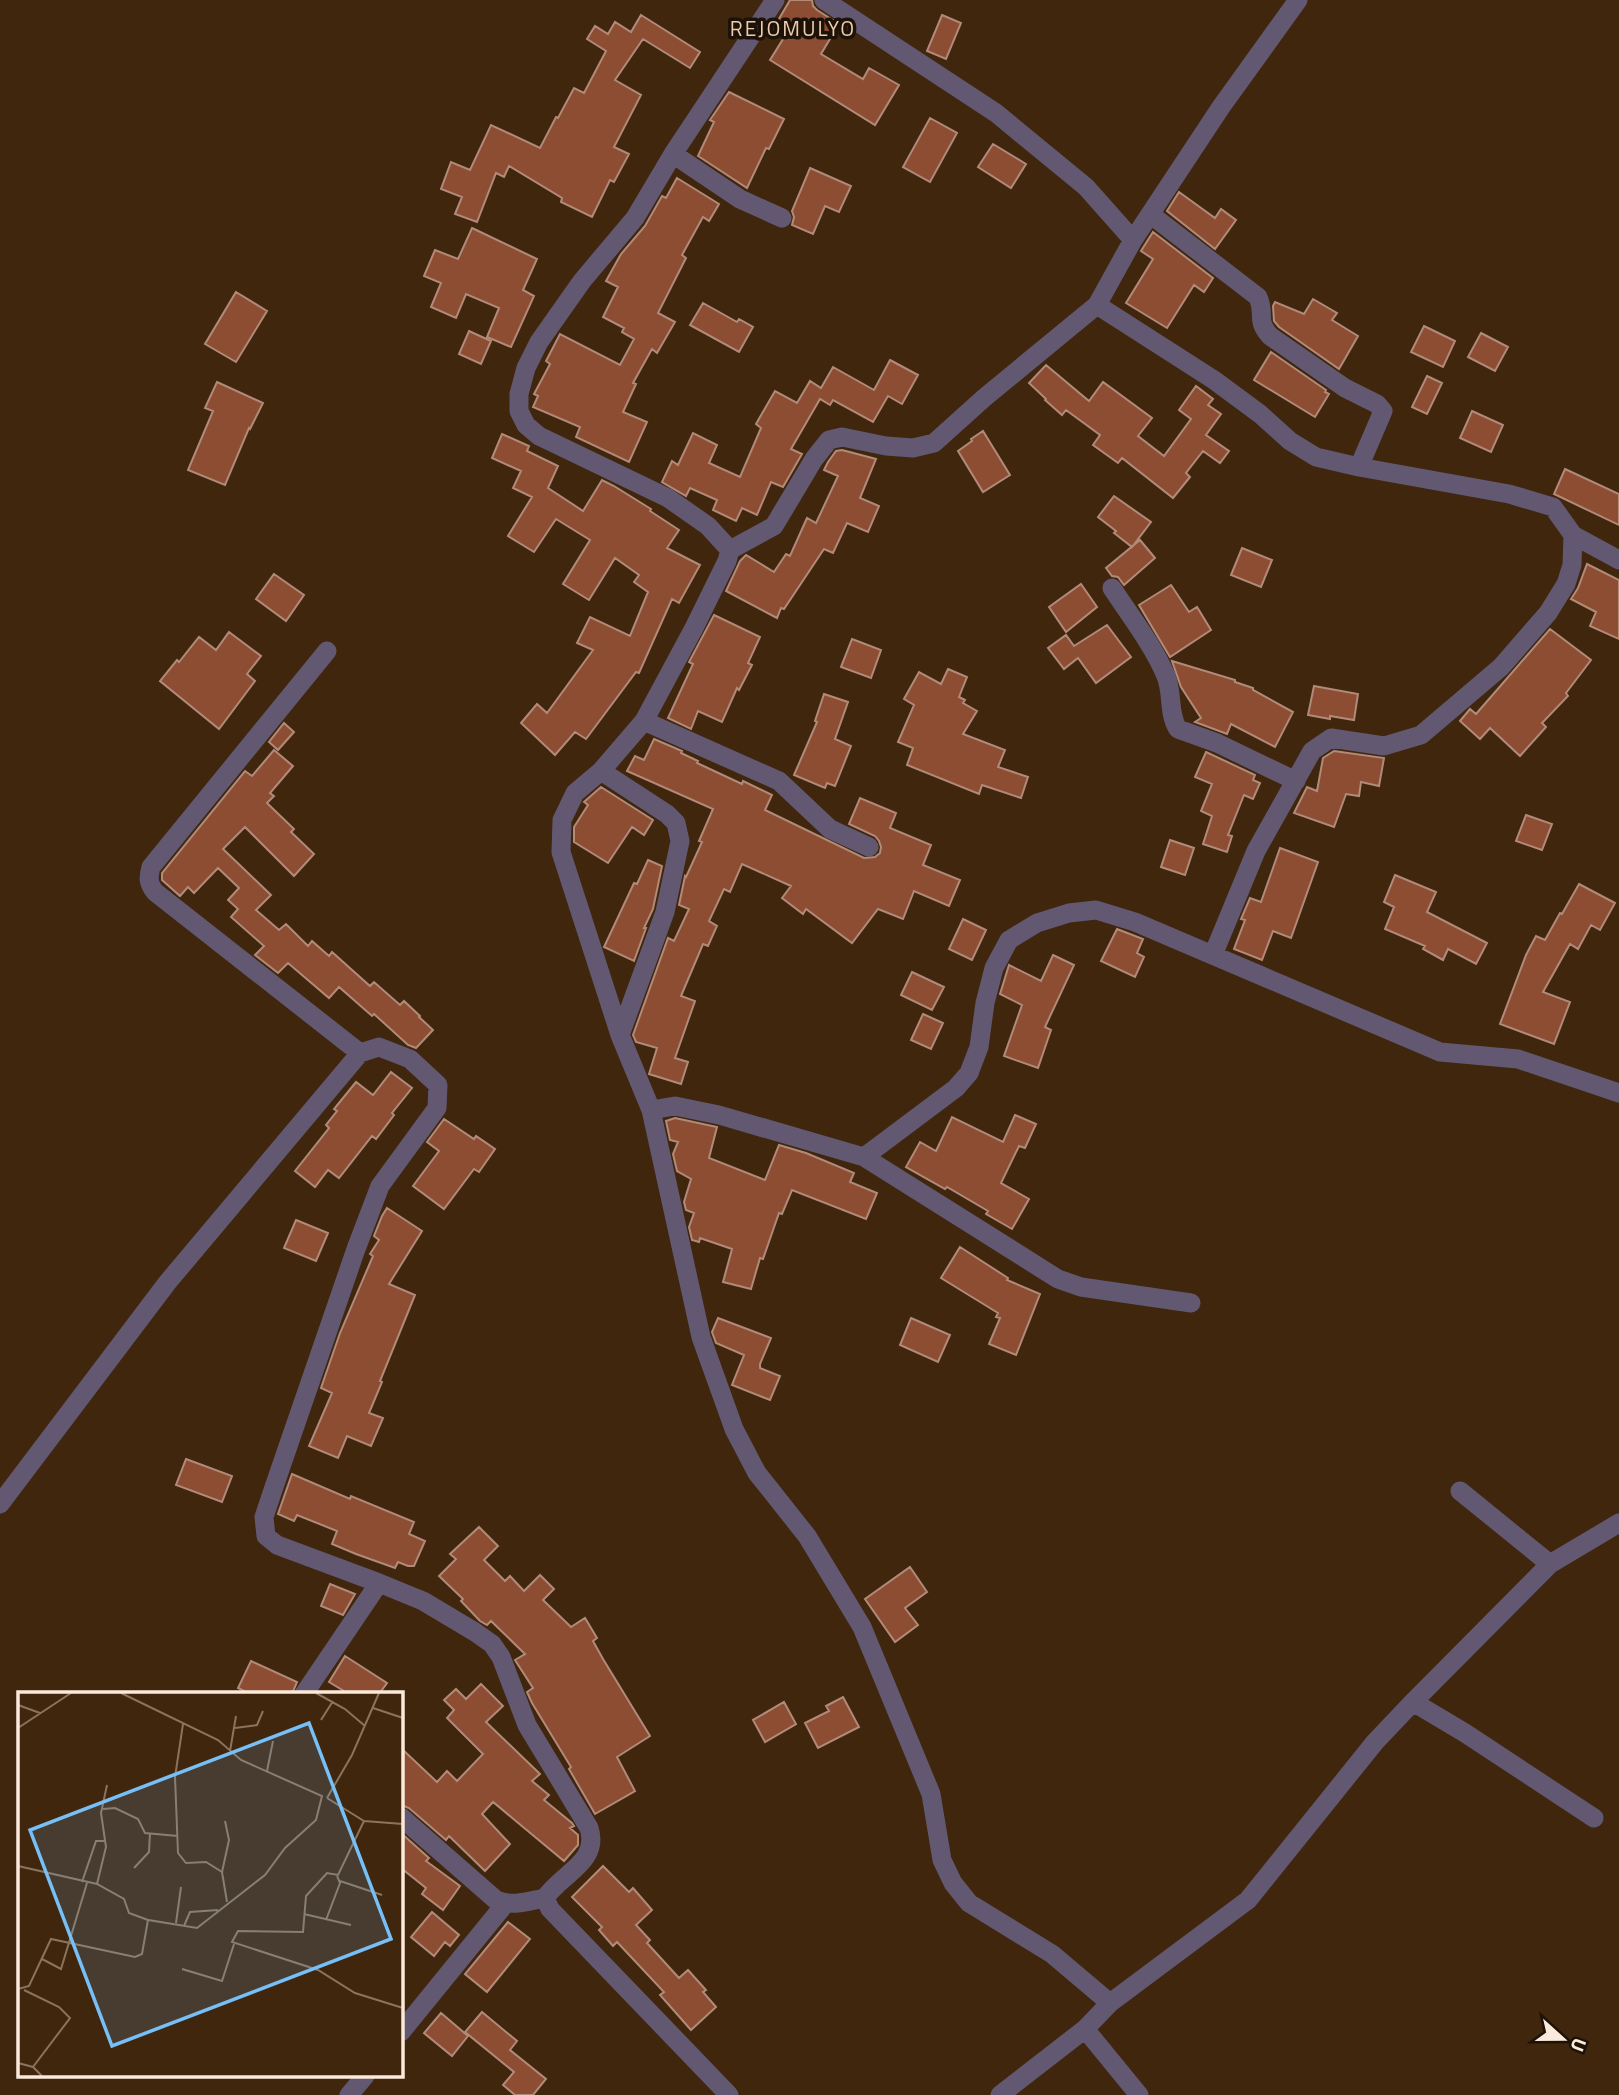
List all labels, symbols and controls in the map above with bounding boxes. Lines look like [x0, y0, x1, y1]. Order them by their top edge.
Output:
district label: REJOMULYO [730, 12, 856, 44]
inset map [18, 1692, 402, 2078]
north arrow [1528, 2004, 1598, 2074]
text: U [1564, 2034, 1595, 2056]

